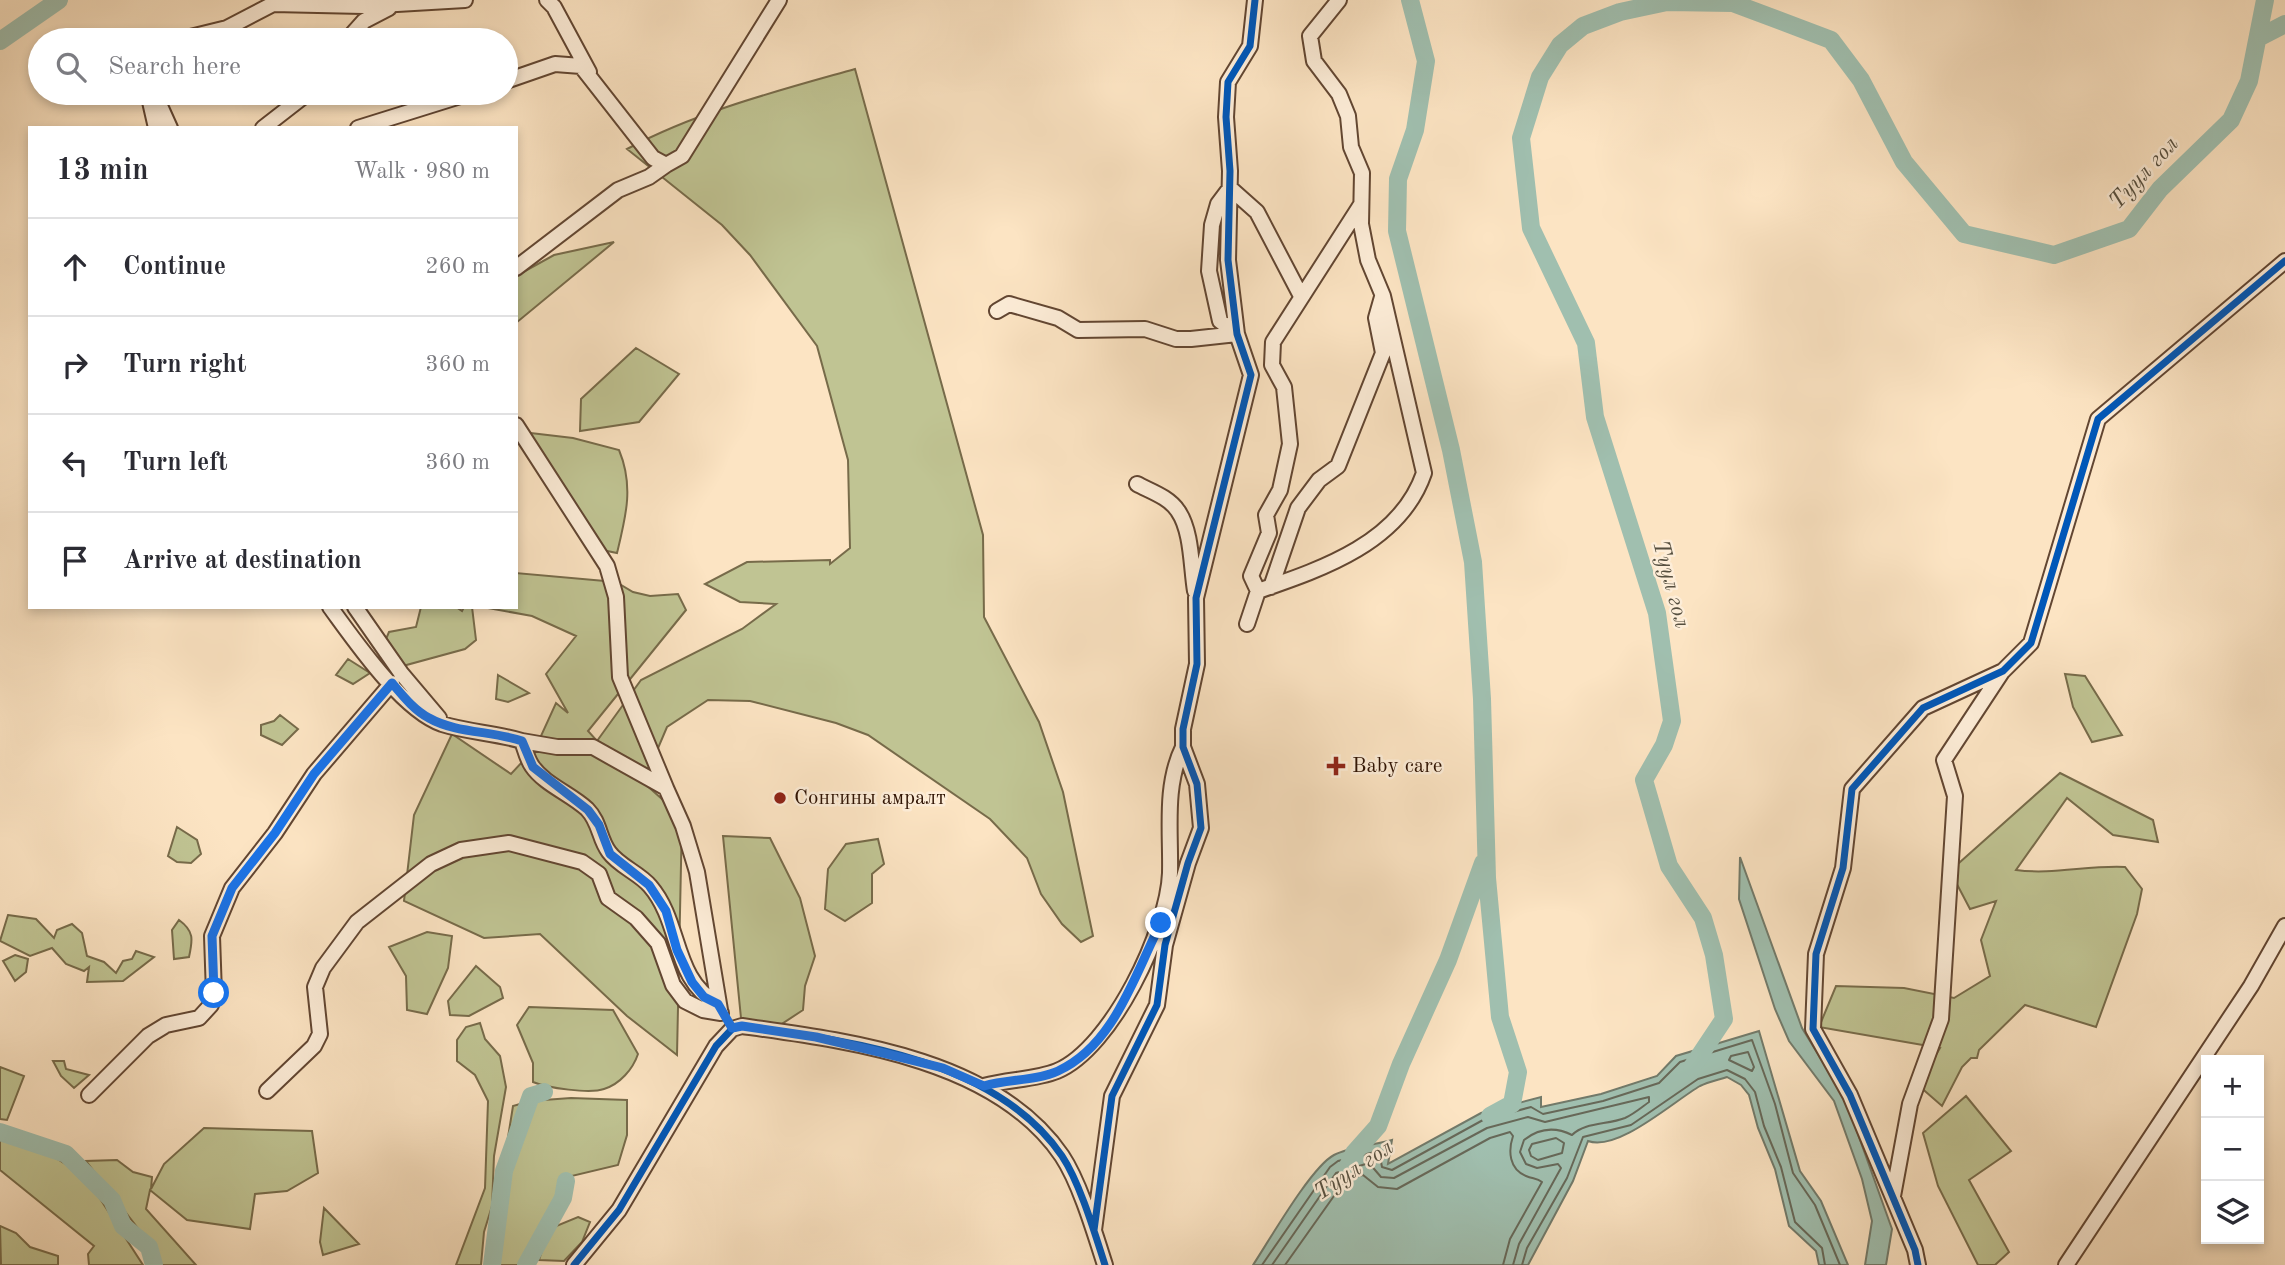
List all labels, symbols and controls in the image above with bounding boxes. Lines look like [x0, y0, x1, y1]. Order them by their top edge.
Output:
search box [28, 28, 518, 105]
icon: search [52, 48, 90, 86]
text: Search here [108, 54, 241, 80]
water label: Туул гол [2105, 132, 2184, 214]
text: 13 min [56, 156, 149, 186]
text: Walk · 980 m [354, 160, 490, 183]
icon: ahead [56, 248, 94, 286]
text: Continue [123, 254, 226, 280]
text: 260 m [425, 255, 490, 278]
icon: right [56, 346, 94, 384]
text: Turn right [123, 352, 246, 378]
text: 360 m [425, 353, 490, 376]
icon: left [56, 444, 94, 482]
text: Turn left [123, 450, 228, 476]
text: 360 m [425, 451, 490, 474]
water label: Туул гол [1647, 538, 1694, 631]
icon: arrive [56, 542, 94, 580]
text: Arrive at destination [123, 548, 362, 574]
marker: Baby care [1326, 756, 1346, 776]
place label: Baby care [1352, 756, 1442, 777]
place label: Сонгины амралт [794, 788, 946, 809]
marker: Сонгины амралт [772, 790, 788, 806]
route end [1145, 907, 1176, 938]
route start [198, 977, 229, 1008]
map controls [2201, 1055, 2264, 1244]
button: + [2201, 1055, 2264, 1118]
button: − [2201, 1118, 2264, 1181]
water label: Туул гол [1310, 1135, 1398, 1206]
button: layers [2201, 1181, 2264, 1244]

